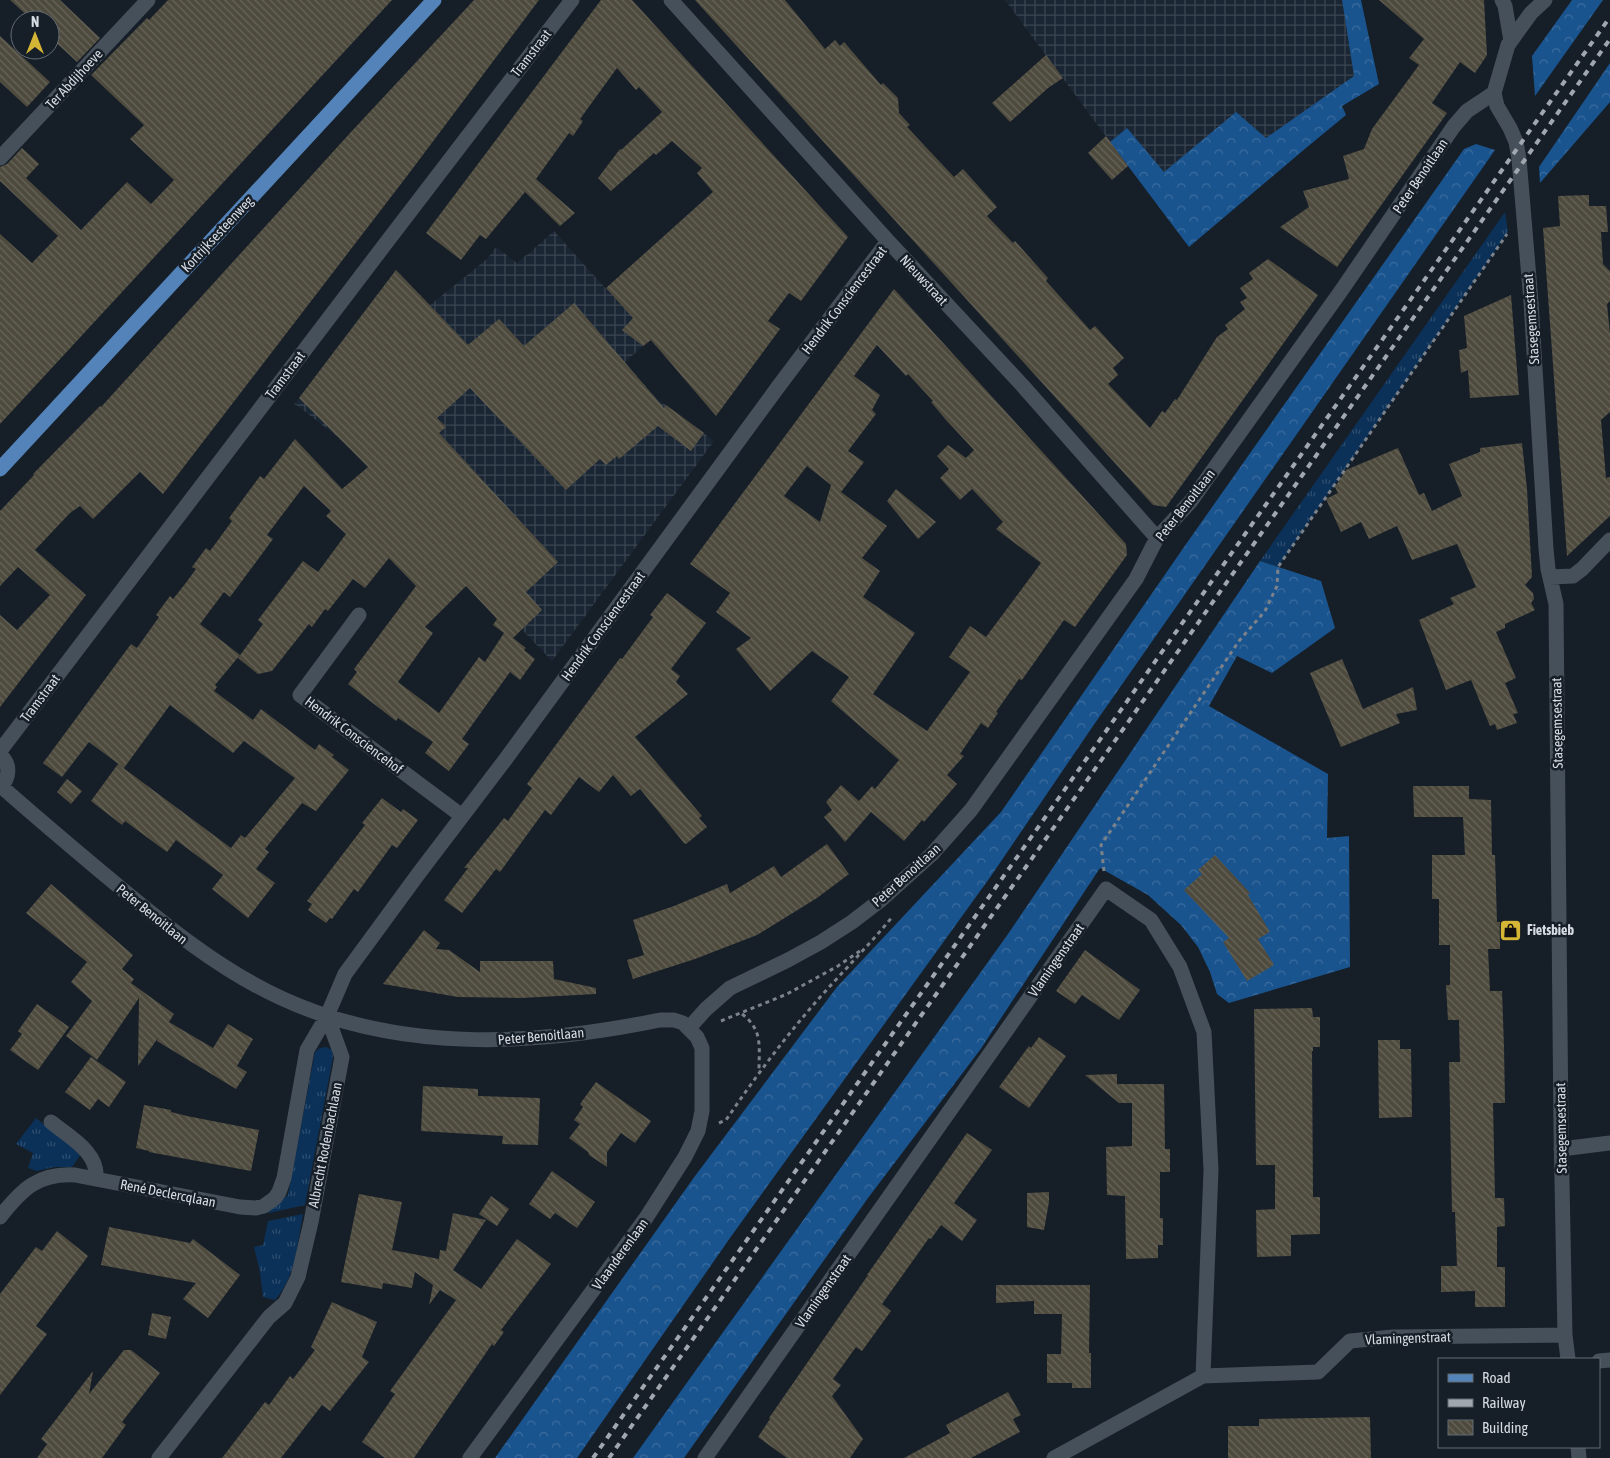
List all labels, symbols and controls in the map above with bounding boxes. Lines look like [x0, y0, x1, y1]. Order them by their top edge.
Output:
north arrow [10, 10, 60, 60]
text: N [31, 14, 39, 30]
street label: Tramstraat [508, 26, 554, 80]
street label: Ter Abdijhoeve [42, 46, 106, 112]
street label: Peter Benoitlaan [1389, 136, 1451, 216]
street label: Kortrijksesteenweg [178, 193, 256, 275]
street label: Hendrik Consciencestraat [798, 243, 890, 357]
street label: Nieuwstraat [897, 252, 951, 308]
street label: Stasegemsestraat [1520, 273, 1542, 365]
street label: Tramstraat [262, 348, 308, 402]
street label: Peter Benoitlaan [1152, 466, 1218, 544]
street label: Hendrik Consciencestraat [558, 568, 648, 684]
street label: Tramstraat [17, 671, 63, 725]
street label: Stasegemsestraat [1548, 677, 1566, 769]
street label: Hendrik Consciencehof [302, 693, 406, 777]
street label: Peter Benoitlaan [869, 840, 943, 910]
street label: Peter Benoitlaan [113, 881, 191, 947]
shop icon: Fietsbieb [1499, 918, 1523, 942]
street label: Vlamingenstraat [1025, 920, 1087, 1000]
place label: Fietsbieb [1527, 922, 1574, 938]
street label: Peter Benoitlaan [497, 1024, 585, 1048]
street label: Albrecht Rodenbachlaan [305, 1081, 345, 1209]
street label: Stasegemsestraat [1552, 1082, 1570, 1174]
street label: René Declercqlaan [119, 1176, 217, 1210]
street label: Vlaanderenlaan [589, 1215, 651, 1293]
street label: Vlamingenstraat [792, 1251, 854, 1331]
street label: Vlamingenstraat [1365, 1329, 1451, 1347]
legend [1438, 1358, 1600, 1448]
text: Road [1482, 1369, 1511, 1386]
text: Railway [1482, 1394, 1526, 1411]
text: Building [1482, 1419, 1528, 1436]

